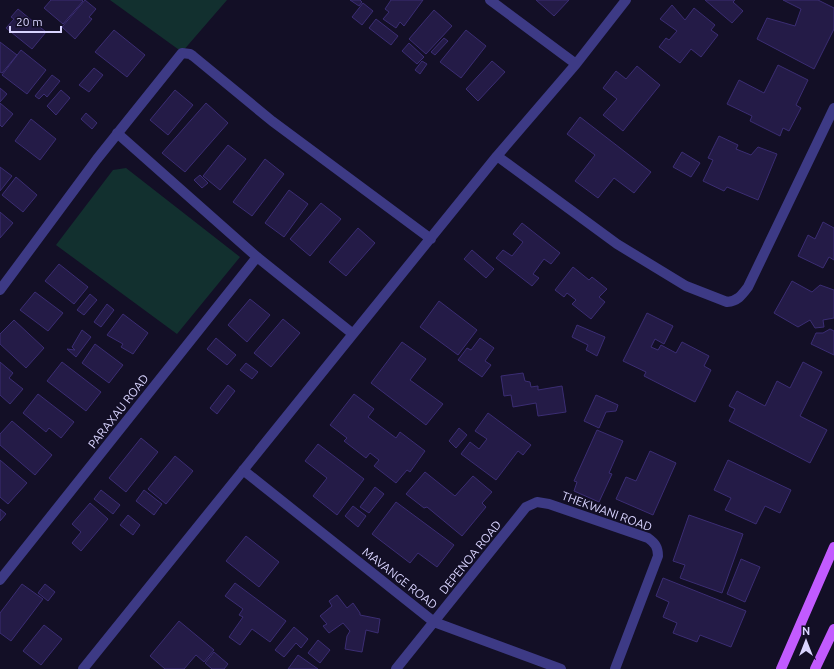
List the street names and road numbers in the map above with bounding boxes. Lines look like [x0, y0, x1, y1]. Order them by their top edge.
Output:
street label: PARAXAU ROAD [85, 372, 151, 450]
street label: THEKWANI ROAD [560, 489, 654, 533]
street label: DEPENOA ROAD [437, 518, 503, 596]
street label: MAVANGE ROAD [360, 545, 440, 611]

